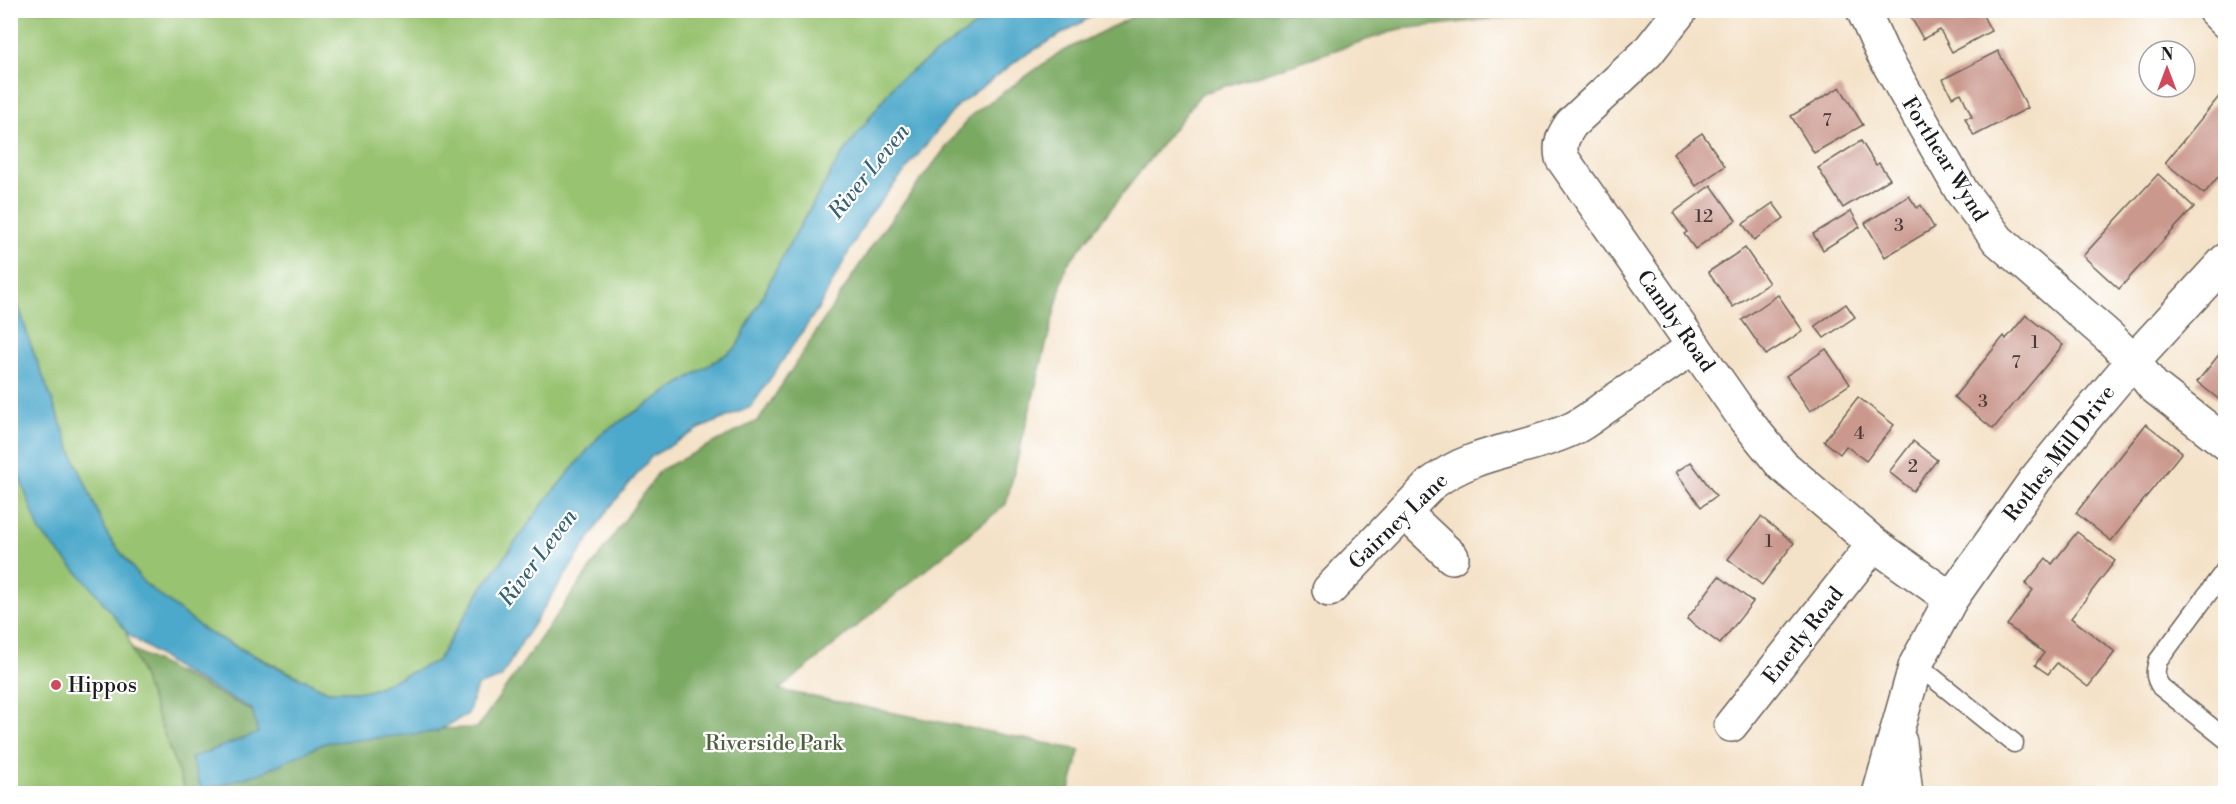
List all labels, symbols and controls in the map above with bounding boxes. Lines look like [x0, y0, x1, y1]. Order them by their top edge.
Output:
north arrow [2137, 39, 2197, 99]
text: N [2161, 45, 2174, 65]
street label: Forthear Wynd [1896, 92, 1993, 227]
house number: 7 [1822, 109, 1832, 132]
water label: River Leven [822, 118, 916, 226]
house number: 12 [1695, 205, 1713, 228]
house number: 3 [1894, 214, 1904, 237]
street label: Camby Road [1631, 266, 1720, 378]
house number: 1 [2031, 331, 2039, 354]
house number: 7 [2011, 351, 2021, 374]
street label: Rothes Mill Drive [1998, 380, 2121, 527]
house number: 3 [1978, 390, 1988, 413]
house number: 4 [1854, 422, 1865, 445]
house number: 2 [1908, 455, 1918, 478]
street label: Gairney Lane [1344, 468, 1454, 575]
water label: River Leven [492, 503, 584, 613]
house number: 1 [1765, 530, 1773, 553]
street label: Enerly Road [1758, 582, 1850, 689]
place label: Hippos [68, 673, 137, 699]
marker: Hippos [49, 678, 63, 692]
park label: Riverside Park [705, 731, 844, 757]

